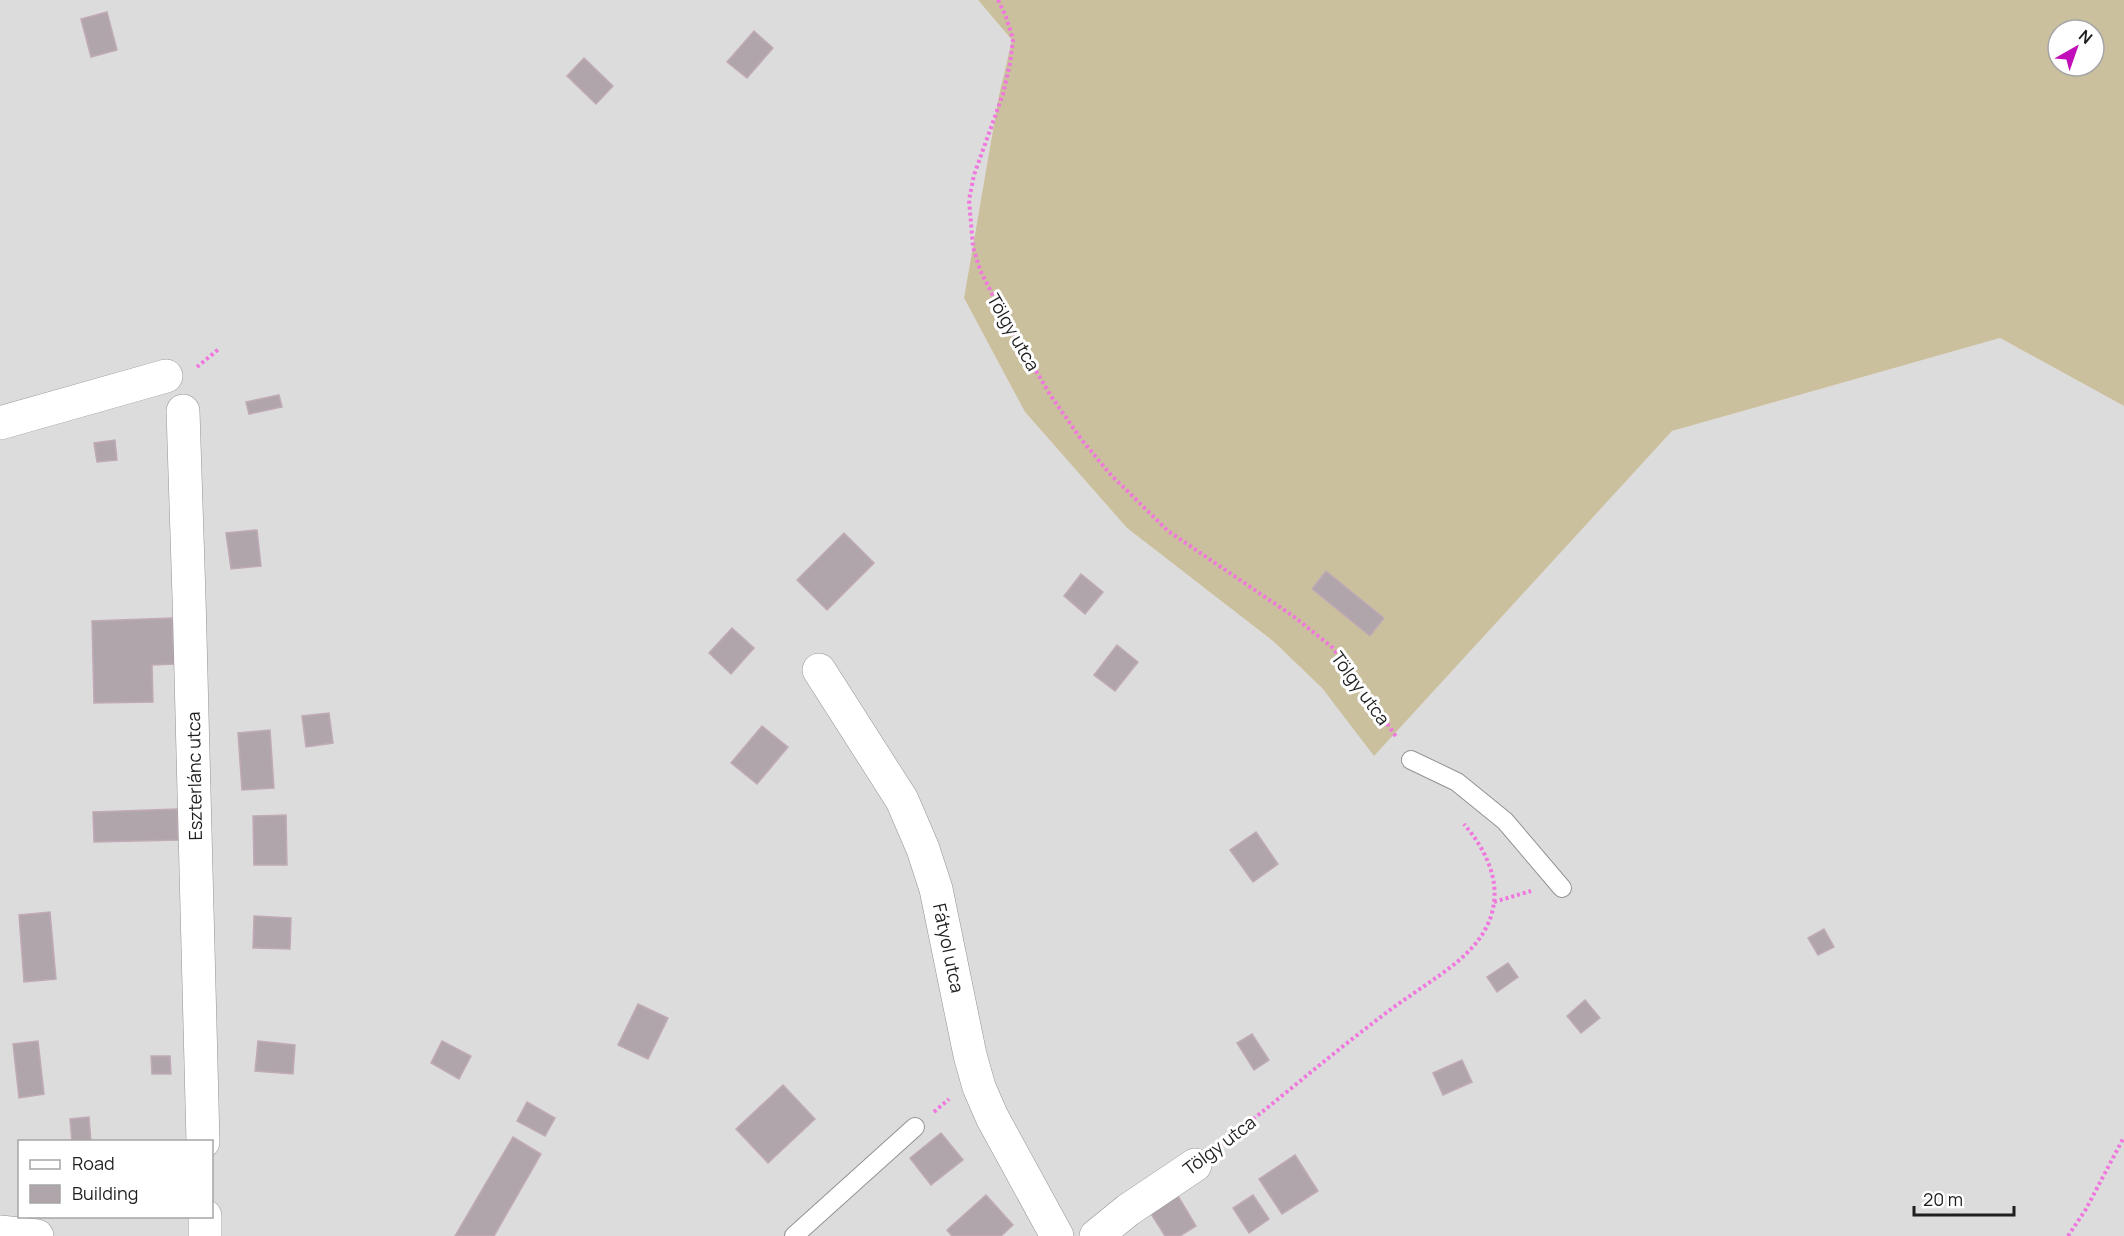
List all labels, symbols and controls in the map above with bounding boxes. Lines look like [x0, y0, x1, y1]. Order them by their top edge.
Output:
north arrow [2046, 18, 2106, 78]
text: N [2074, 24, 2097, 49]
street label: Tölgy utca [982, 289, 1046, 375]
street label: Tölgy utca [1326, 646, 1396, 730]
street label: Eszterlánc utca [181, 711, 207, 841]
street label: Fátyol utca [928, 901, 970, 995]
street label: Tölgy utca [1178, 1110, 1260, 1180]
legend [18, 1140, 213, 1218]
text: Road [72, 1151, 115, 1175]
scale bar [1914, 1179, 2014, 1217]
text: Building [72, 1181, 138, 1205]
text: 20 m [1923, 1187, 1963, 1211]

